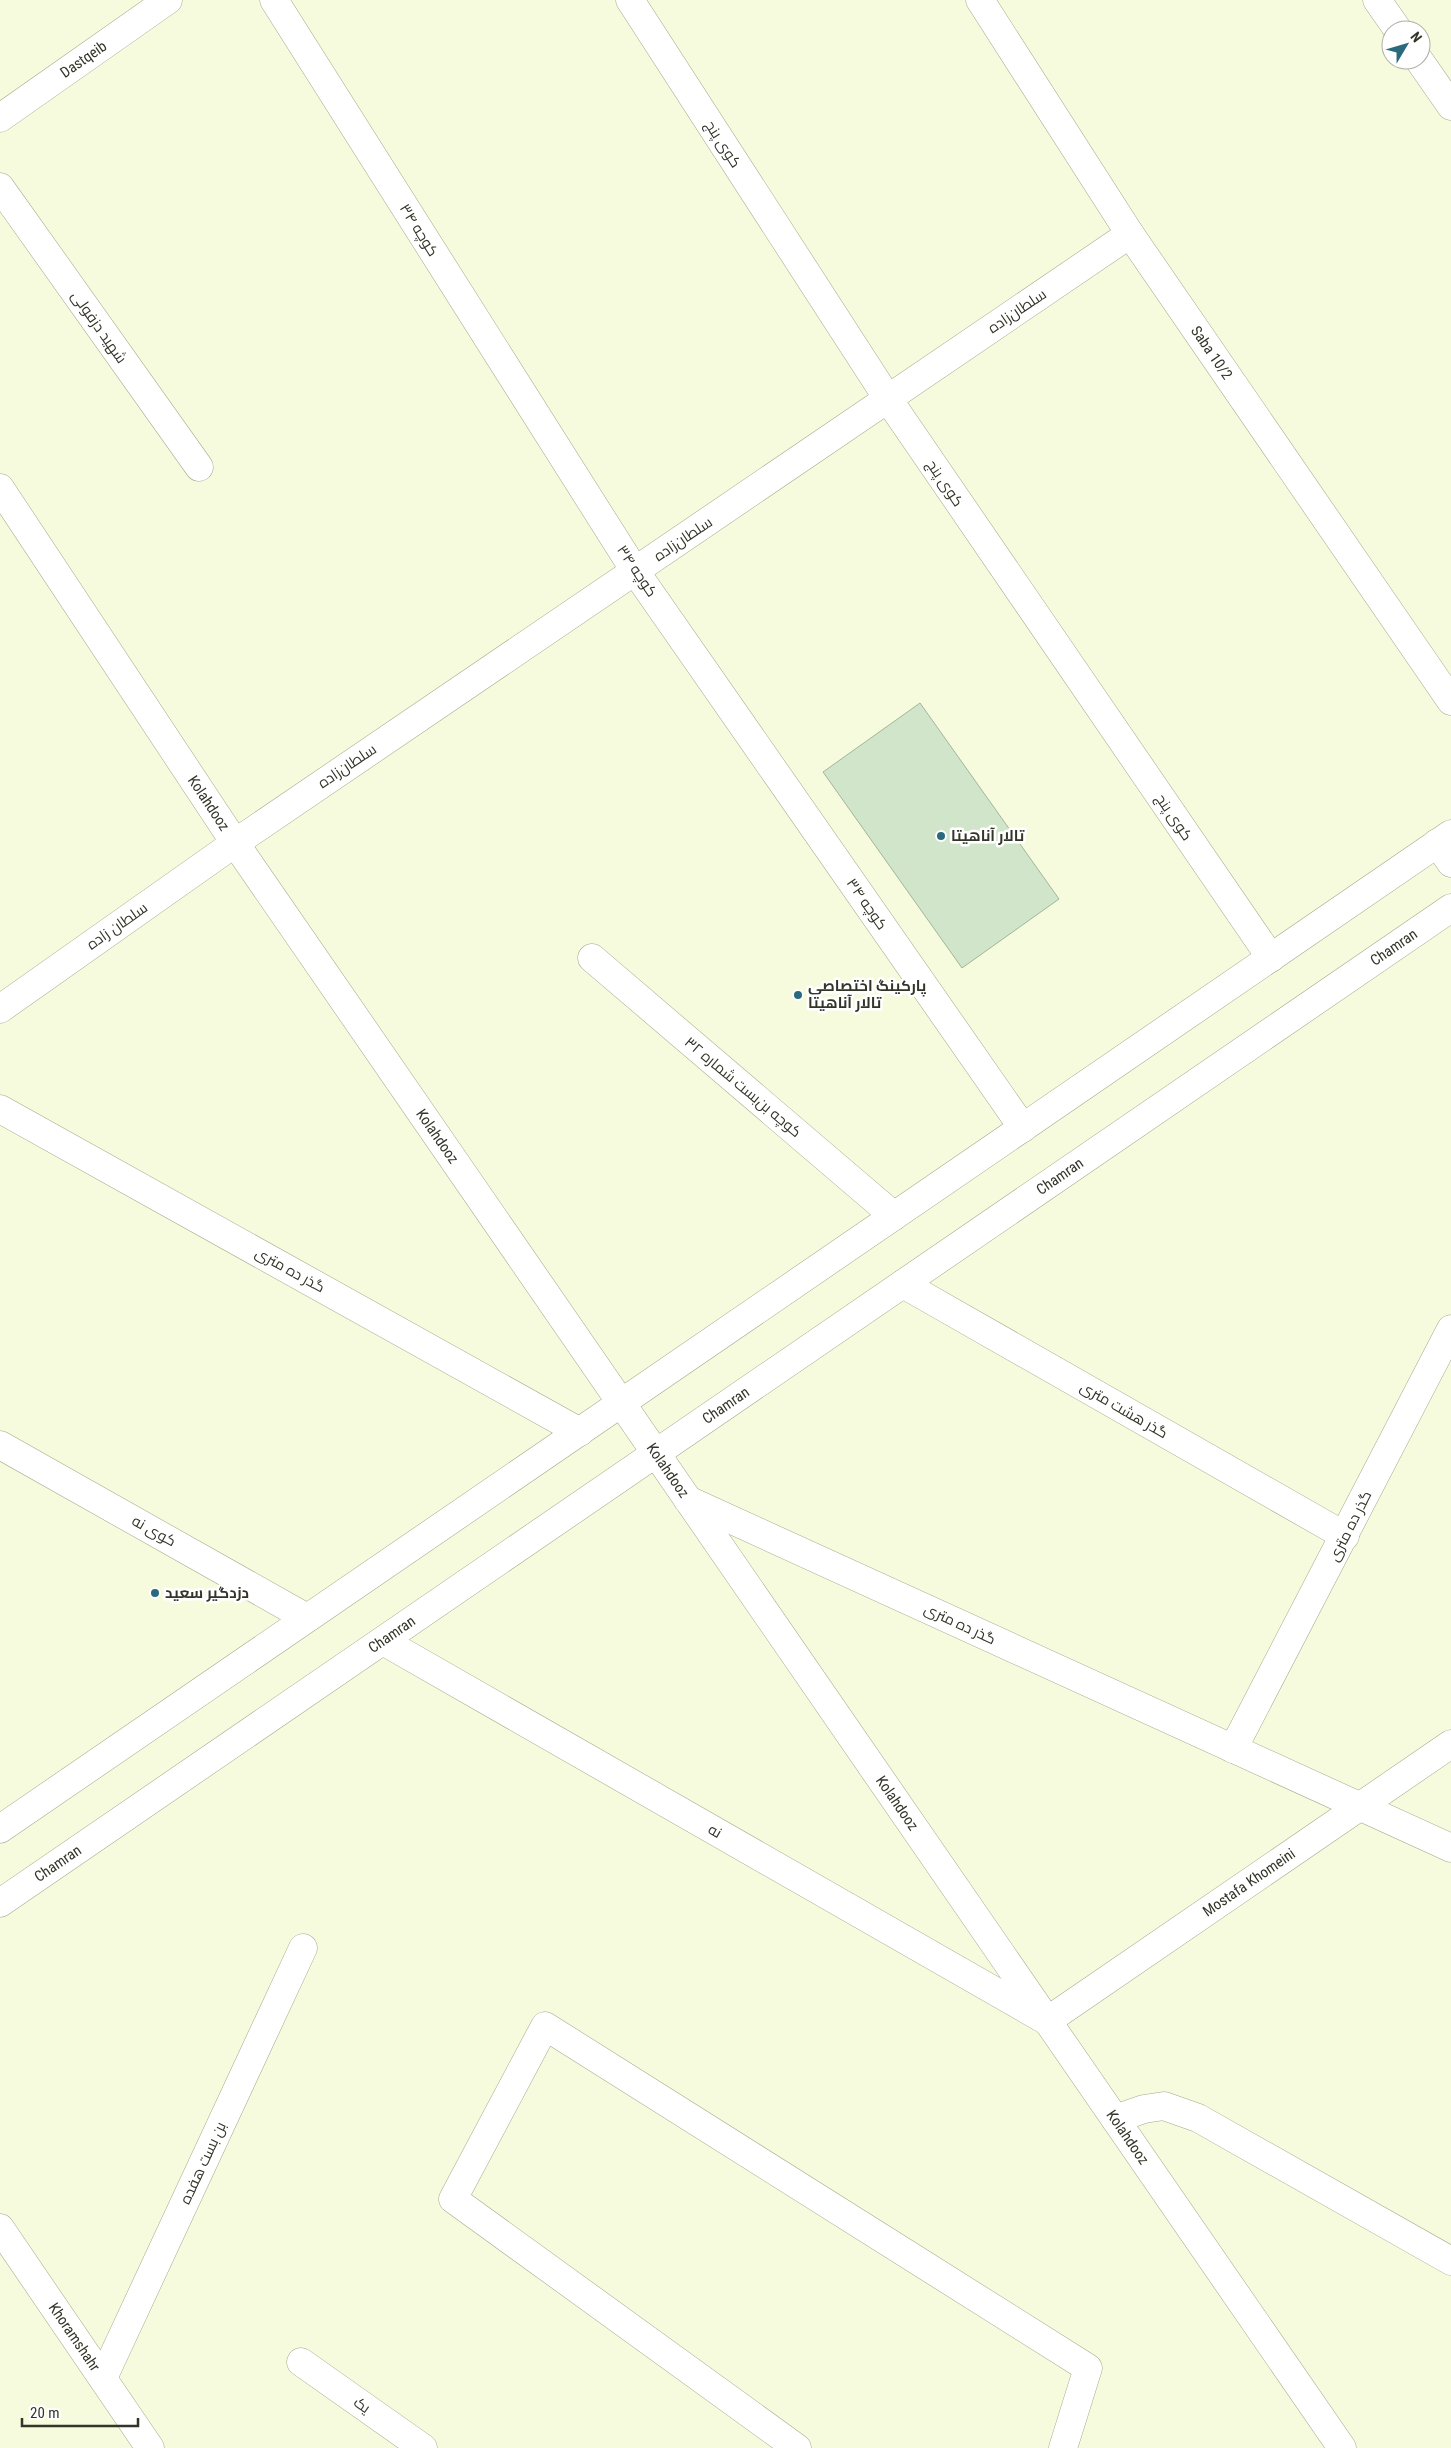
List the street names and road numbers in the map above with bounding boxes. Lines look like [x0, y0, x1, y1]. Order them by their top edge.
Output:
street label: Dastqeib [57, 37, 110, 82]
street label: کوی پنج [699, 117, 745, 172]
street label: کوچه ۳۴ [395, 200, 442, 260]
street label: سلطان‌زاده [984, 285, 1050, 338]
street label: شهید دزفولی [67, 287, 131, 367]
street label: Saba 10/2 [1187, 323, 1236, 383]
street label: کوی پنج [921, 456, 967, 511]
street label: سلطان‌زاده [650, 513, 716, 566]
street label: کوچه ۳۴ [612, 542, 661, 601]
street label: سلطان‌زاده [314, 740, 380, 793]
street label: Kolahdooz [184, 772, 233, 834]
street label: کوی پنج [1150, 790, 1196, 845]
street label: کوچه ۳۴ [842, 875, 891, 934]
street label: سلطان زاده [83, 899, 151, 954]
street label: Chamran [1367, 925, 1421, 970]
street label: کوچه بن‌بست شماره ۳۲ [680, 1033, 805, 1142]
street label: Kolahdooz [412, 1105, 462, 1167]
street label: Chamran [1033, 1154, 1087, 1199]
street label: گذر ده متری [251, 1243, 328, 1297]
street label: گذر هشت متری [1077, 1378, 1171, 1443]
street label: Chamran [699, 1383, 753, 1428]
street label: Kolahdooz [643, 1440, 693, 1501]
street label: گذر ده متری [1325, 1488, 1376, 1565]
street label: کوی نه [128, 1512, 179, 1551]
street label: گذر ده متری [921, 1600, 999, 1649]
street label: Chamran [365, 1612, 419, 1657]
street label: Kolahdooz [872, 1772, 922, 1834]
street label: نه [705, 1820, 725, 1842]
street label: Chamran [31, 1841, 85, 1886]
street label: Mostafa Khomeini [1199, 1844, 1299, 1921]
street label: Kolahdooz [1103, 2106, 1153, 2168]
street label: بن بست هفده [176, 2119, 231, 2207]
street label: Khoramshahr [45, 2299, 104, 2375]
street label: یک [350, 2393, 374, 2417]

